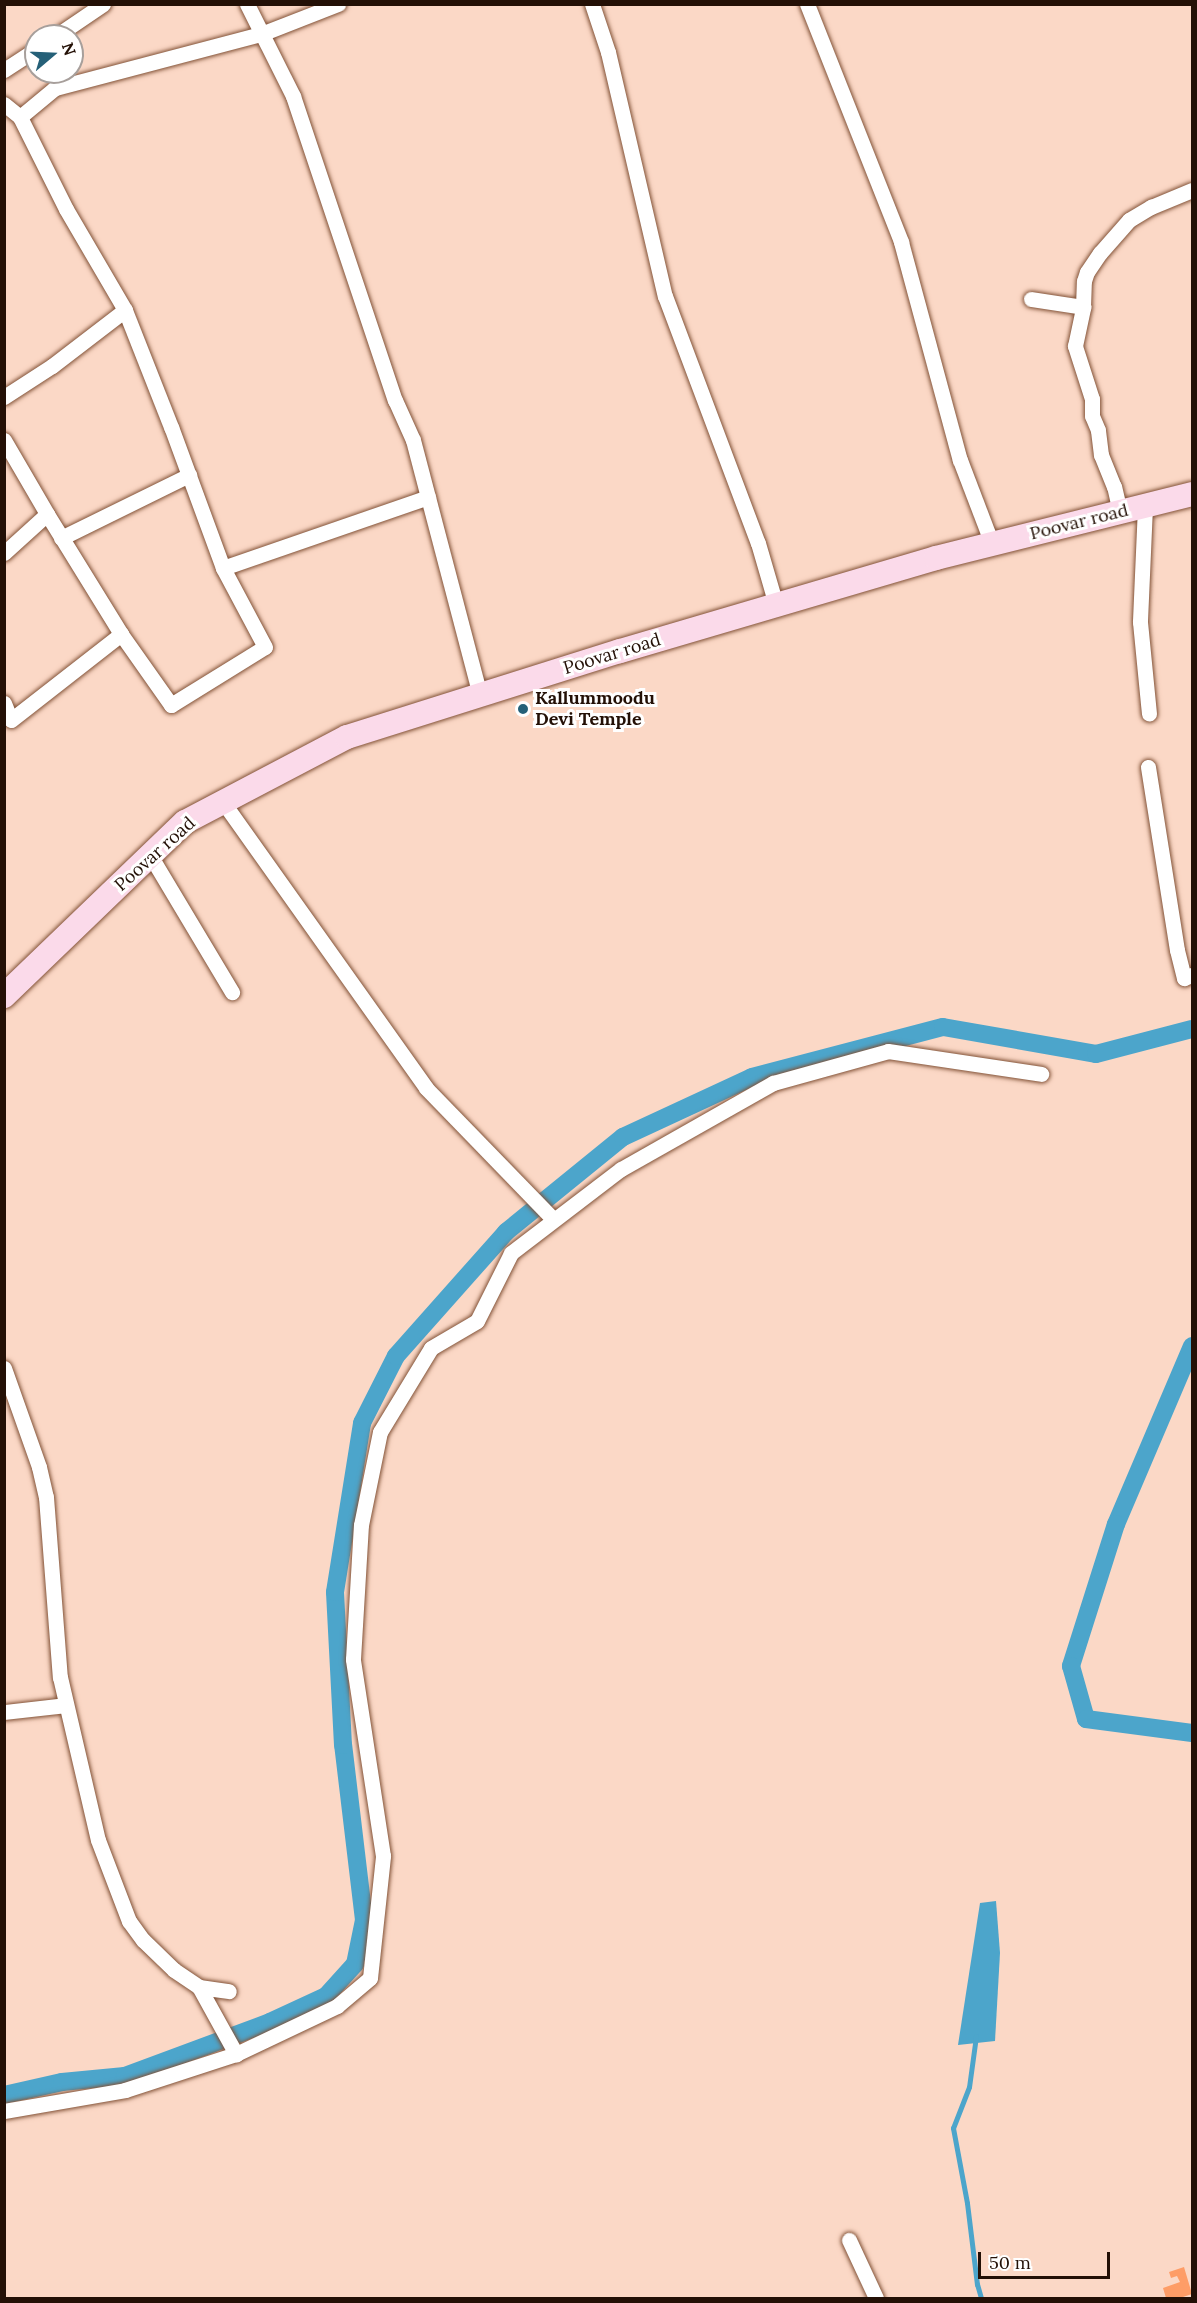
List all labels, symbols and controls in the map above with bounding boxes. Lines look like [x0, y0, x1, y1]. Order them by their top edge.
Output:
north arrow [24, 24, 84, 84]
text: N [58, 40, 81, 58]
street label: Poovar road [1028, 499, 1130, 545]
street label: Poovar road [561, 629, 663, 679]
place label: Kallummoodu Devi Temple [535, 688, 655, 730]
marker: Kallummoodu Devi Temple [516, 702, 530, 716]
street label: Poovar road [110, 812, 200, 896]
scale bar [981, 2240, 1113, 2278]
text: 50 m [989, 2251, 1031, 2274]

